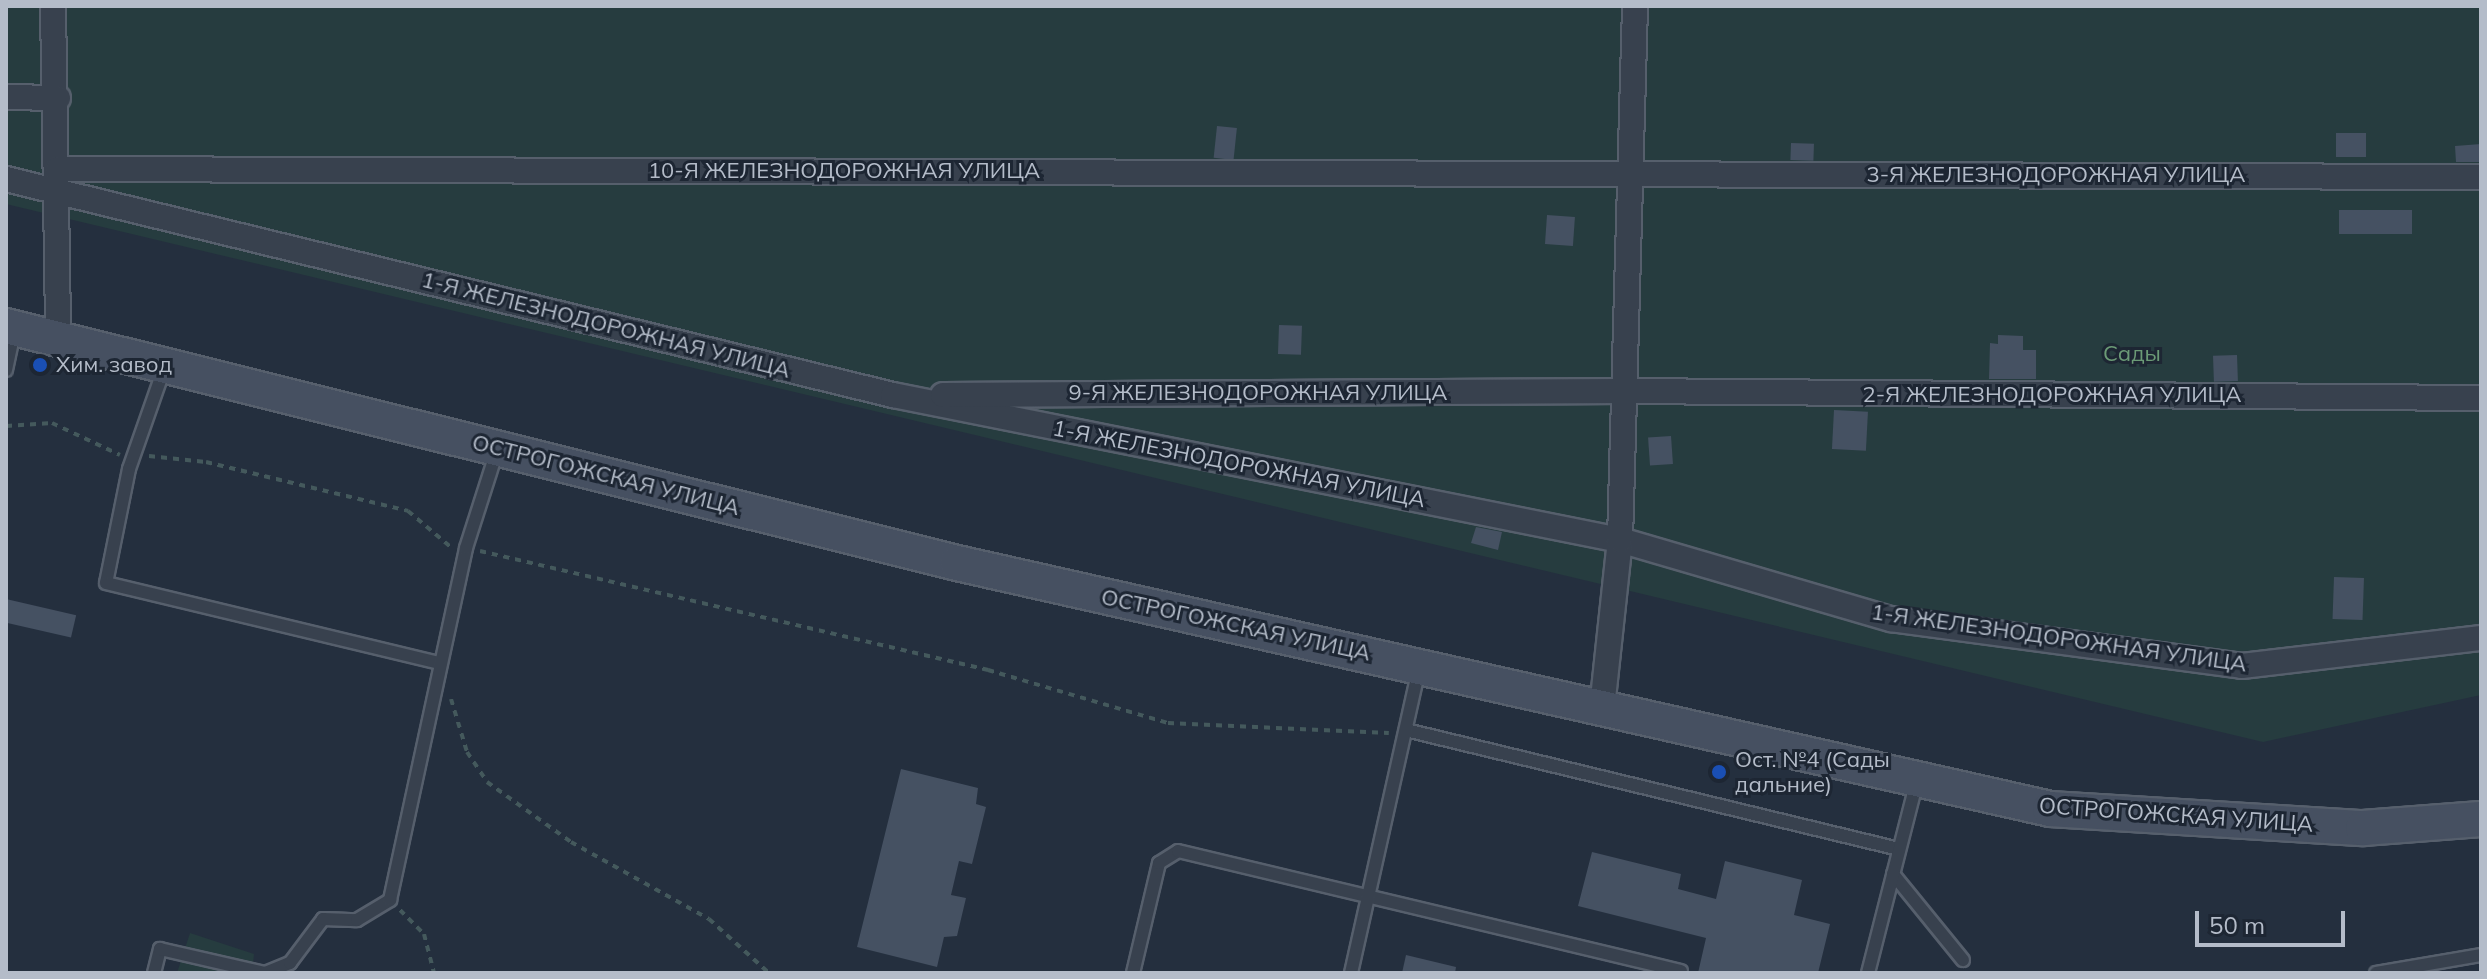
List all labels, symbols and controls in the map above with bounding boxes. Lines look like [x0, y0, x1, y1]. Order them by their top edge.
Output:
street label: 10-Я ЖЕЛЕЗНОДОРОЖНАЯ УЛИЦА [648, 158, 1040, 184]
street label: 3-Я ЖЕЛЕЗНОДОРОЖНАЯ УЛИЦА [1867, 162, 2245, 188]
street label: 1-Я ЖЕЛЕЗНОДОРОЖНАЯ УЛИЦА [419, 266, 793, 384]
park label: Сады [2103, 341, 2161, 367]
place label: Хим. завод [56, 352, 172, 378]
marker: Хим. завод [31, 356, 49, 374]
street label: 9-Я ЖЕЛЕЗНОДОРОЖНАЯ УЛИЦА [1069, 380, 1447, 406]
street label: 2-Я ЖЕЛЕЗНОДОРОЖНАЯ УЛИЦА [1863, 382, 2241, 408]
street label: 1-Я ЖЕЛЕЗНОДОРОЖНАЯ УЛИЦА [1050, 415, 1428, 513]
street label: ОСТРОГОЖСКАЯ УЛИЦА [470, 429, 742, 521]
street label: ОСТРОГОЖСКАЯ УЛИЦА [1099, 584, 1373, 666]
street label: 1-Я ЖЕЛЕЗНОДОРОЖНАЯ УЛИЦА [1870, 599, 2248, 677]
place label: Ост. №4 (Сады дальние) [1735, 746, 1890, 798]
marker: Ост. №4 (Сады дальние) [1710, 763, 1728, 781]
street label: ОСТРОГОЖСКАЯ УЛИЦА [2038, 792, 2314, 838]
scale bar [2199, 895, 2349, 945]
text: 50 m [2209, 910, 2265, 940]

